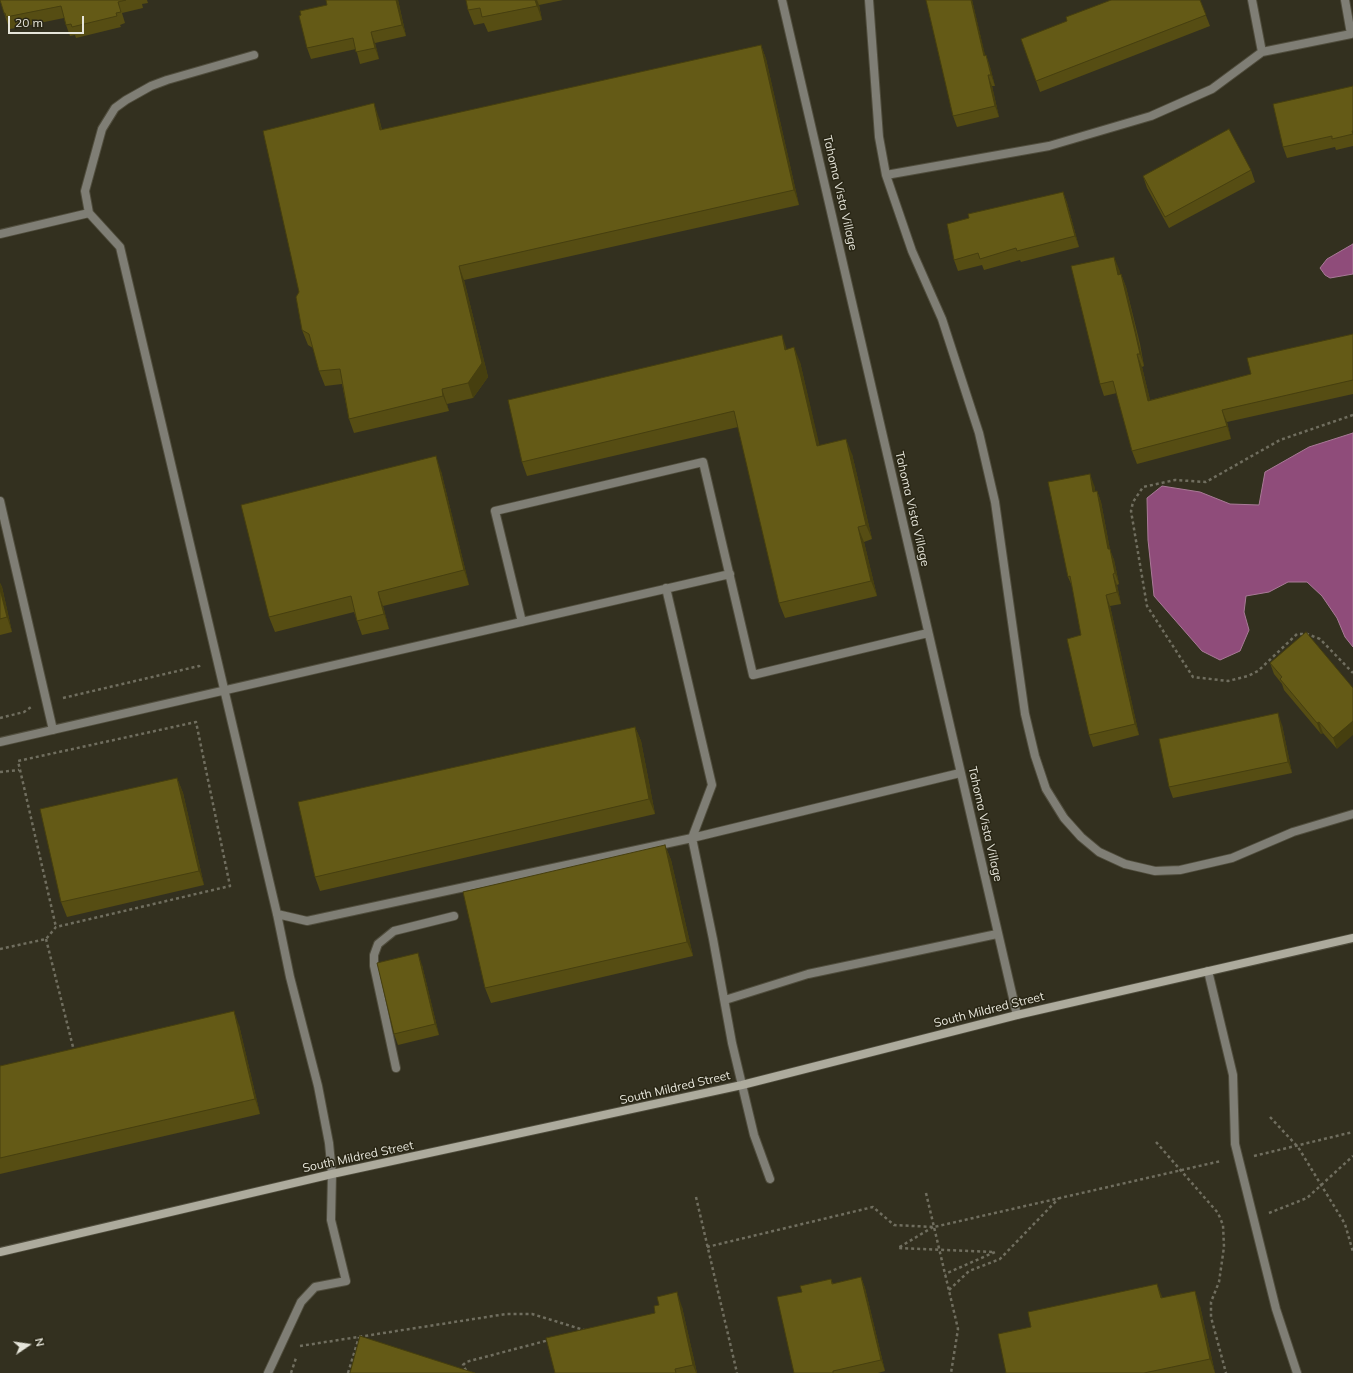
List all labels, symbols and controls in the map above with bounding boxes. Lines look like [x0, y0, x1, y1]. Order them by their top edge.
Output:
scale bar [10, 8, 86, 34]
text: 20 m [15, 15, 43, 30]
street label: Tahoma Vista Village [820, 134, 860, 252]
street label: Tahoma Vista Village [892, 450, 932, 568]
street label: Tahoma Vista Village [965, 765, 1005, 883]
street label: South Mildred Street [932, 989, 1046, 1031]
street label: South Mildred Street [618, 1068, 732, 1108]
street label: South Mildred Street [301, 1138, 415, 1176]
north arrow [8, 1325, 48, 1365]
text: N [32, 1337, 47, 1348]

